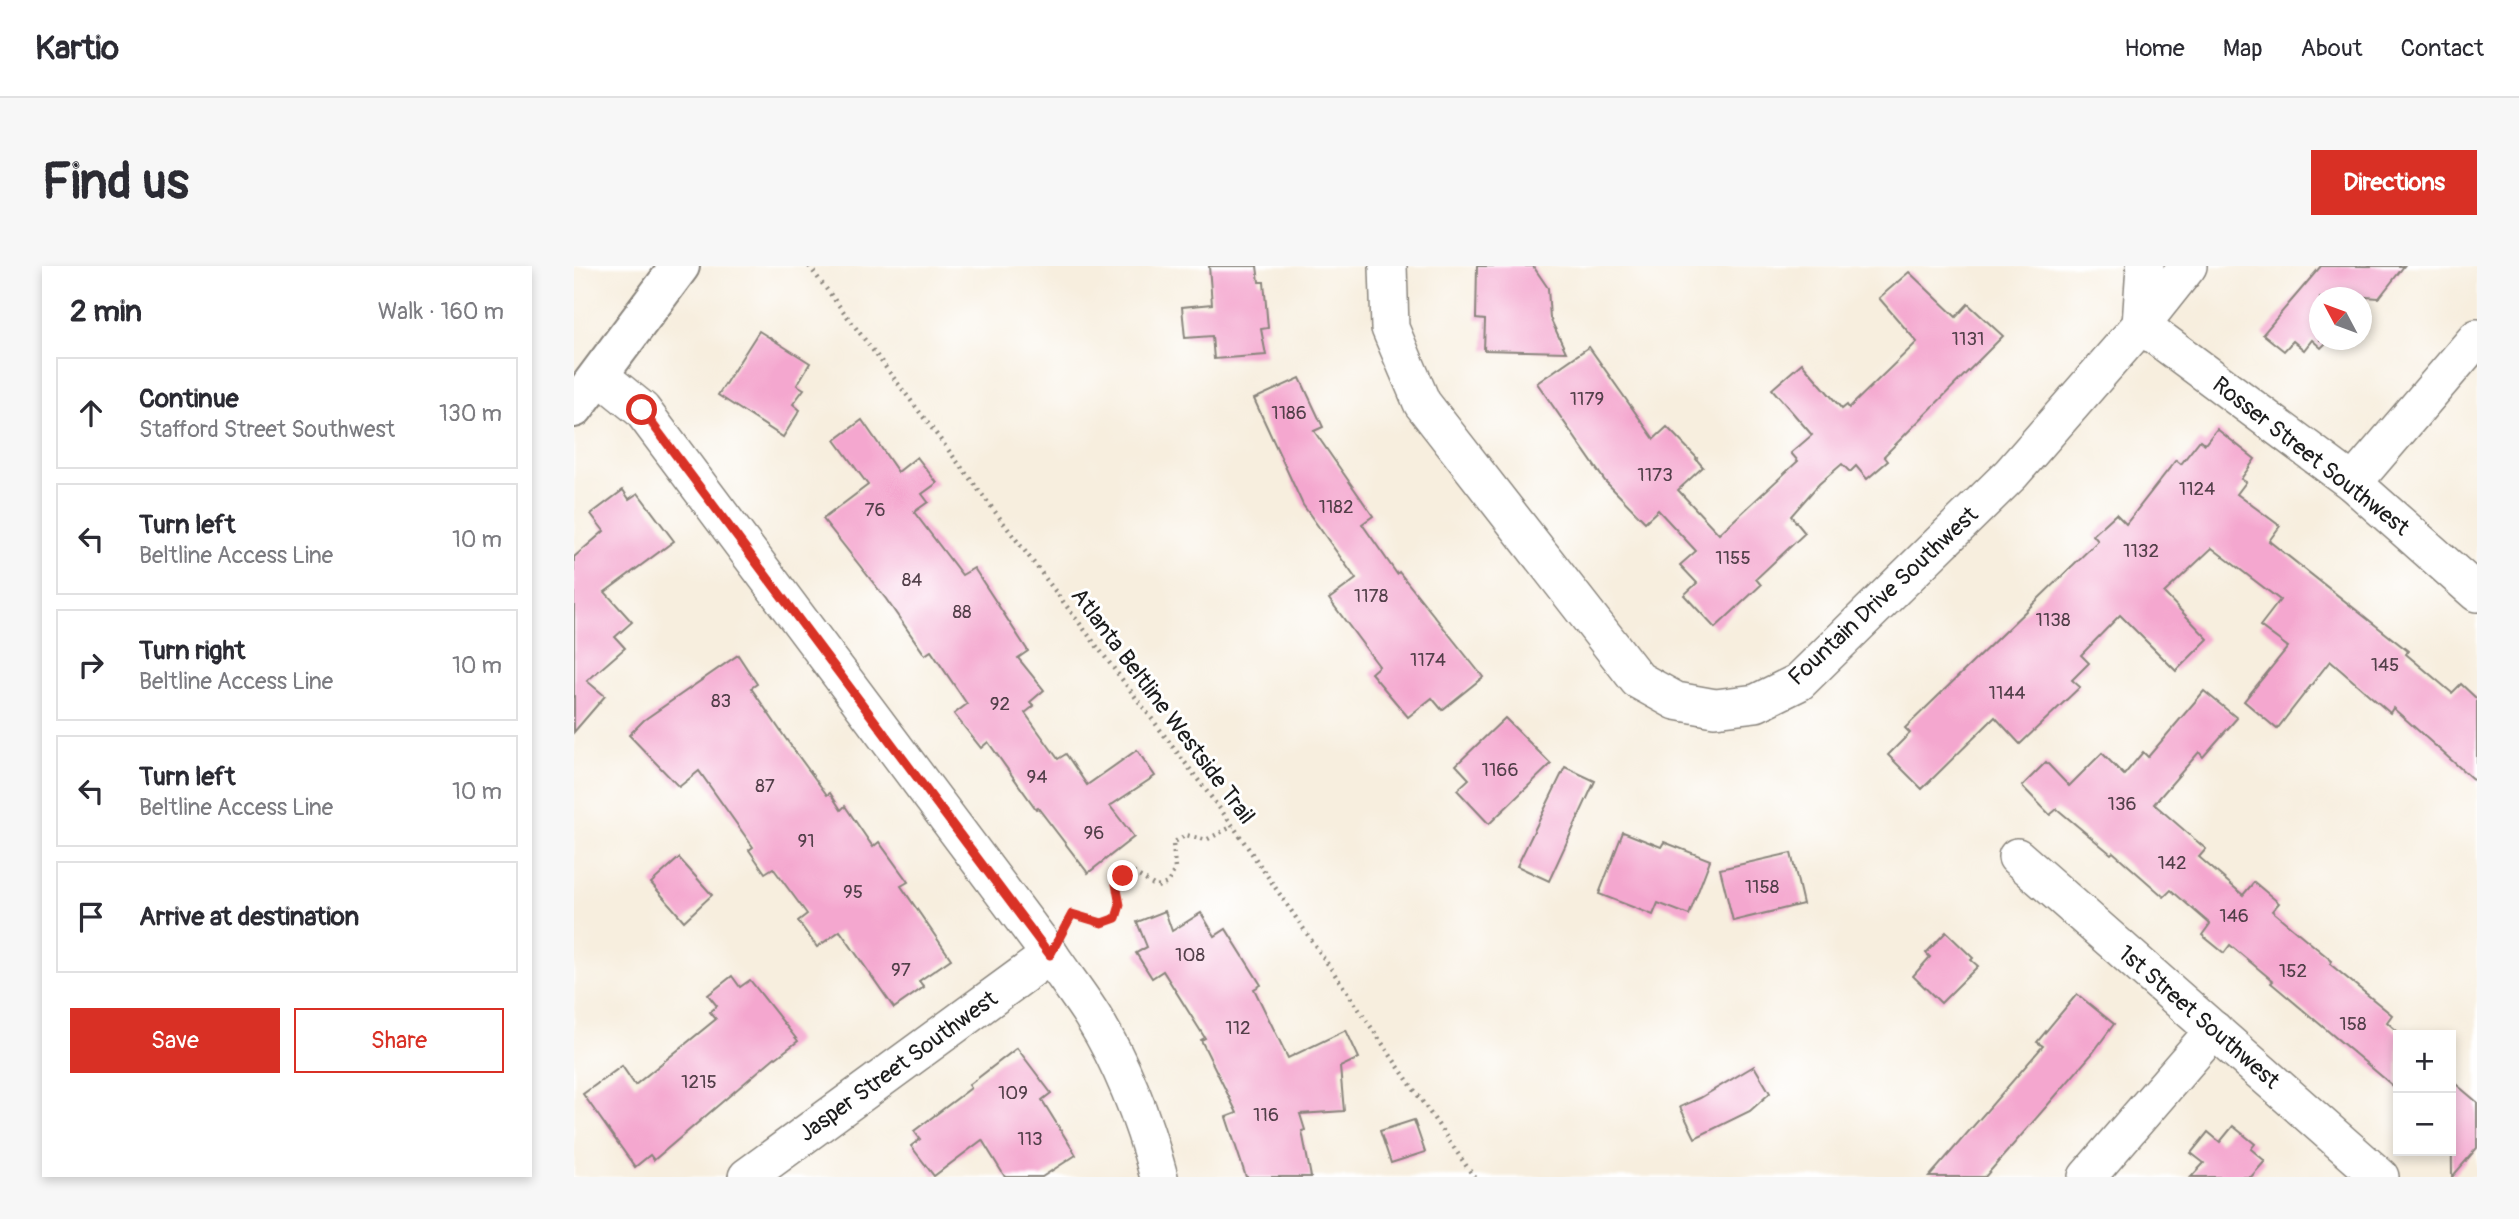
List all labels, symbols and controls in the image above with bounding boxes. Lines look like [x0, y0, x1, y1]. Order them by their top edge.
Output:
text: Kartio [35, 28, 119, 69]
text: Home [2124, 34, 2185, 63]
text: Map [2223, 34, 2263, 63]
text: About [2301, 34, 2363, 63]
text: Contact [2401, 34, 2484, 63]
button: Directions [2311, 150, 2477, 215]
text: Find us [42, 152, 189, 213]
north arrow [2309, 287, 2372, 350]
text: 2 min [70, 293, 142, 330]
text: Walk · 160 m [378, 297, 504, 326]
house number: 1131 [1952, 327, 1984, 351]
street label: Rosser Street Southwest [2207, 370, 2416, 542]
text: Continue [139, 383, 239, 415]
house number: 1179 [1570, 387, 1604, 411]
icon: ahead [72, 394, 110, 432]
route start [626, 394, 657, 425]
text: 130 m [439, 399, 502, 428]
house number: 1186 [1271, 401, 1307, 425]
text: Stafford Street Southwest [139, 415, 395, 444]
house number: 1173 [1637, 463, 1673, 487]
house number: 1124 [2179, 477, 2215, 501]
house number: 1182 [1318, 495, 1354, 519]
house number: 76 [864, 498, 886, 522]
street label: Fountain Drive Southwest [1782, 500, 1985, 692]
text: Turn left [139, 509, 235, 541]
icon: left [72, 520, 110, 558]
text: 10 m [452, 525, 502, 554]
house number: 1132 [2123, 539, 2159, 563]
text: Beltline Access Line [139, 541, 333, 570]
house number: 1155 [1715, 546, 1751, 570]
house number: 84 [902, 568, 922, 592]
street label: Atlanta Beltline Westside Trail [1065, 582, 1261, 830]
house number: 1178 [1354, 584, 1388, 608]
house number: 88 [952, 600, 972, 624]
house number: 1138 [2035, 608, 2071, 632]
text: Turn right [139, 635, 245, 667]
icon: right [72, 646, 110, 684]
house number: 1174 [1410, 648, 1446, 672]
text: 10 m [452, 651, 502, 680]
house number: 145 [2371, 653, 2399, 677]
text: Beltline Access Line [139, 667, 333, 696]
house number: 1144 [1989, 681, 2025, 705]
house number: 83 [711, 689, 731, 713]
house number: 92 [990, 692, 1010, 716]
house number: 1166 [1482, 758, 1518, 782]
text: Turn left [139, 761, 235, 793]
house number: 94 [1027, 765, 1047, 789]
icon: left [72, 772, 110, 810]
house number: 87 [755, 774, 775, 798]
text: 10 m [452, 777, 502, 806]
house number: 136 [2107, 792, 2137, 816]
text: Beltline Access Line [139, 793, 333, 822]
house number: 96 [1084, 821, 1104, 845]
house number: 91 [797, 829, 815, 853]
house number: 142 [2157, 851, 2187, 875]
route end [1107, 860, 1138, 891]
house number: 1158 [1745, 875, 1779, 899]
house number: 95 [843, 880, 863, 904]
icon: arrive [72, 898, 110, 936]
text: Arrive at destination [139, 901, 359, 933]
house number: 146 [2219, 904, 2249, 928]
street label: 1st Street Southwest [2112, 939, 2286, 1096]
house number: 108 [1175, 943, 1205, 967]
house number: 97 [891, 958, 911, 982]
house number: 152 [2279, 959, 2307, 983]
street label: Jasper Street Southwest [793, 984, 1004, 1148]
button: Save [70, 1008, 280, 1073]
button: Share [294, 1008, 504, 1073]
house number: 158 [2339, 1012, 2367, 1036]
house number: 112 [1225, 1016, 1251, 1040]
map controls [2393, 1030, 2456, 1156]
button: + [2393, 1030, 2456, 1093]
house number: 1215 [681, 1070, 717, 1094]
house number: 109 [998, 1081, 1028, 1105]
button: − [2393, 1093, 2456, 1156]
house number: 116 [1253, 1103, 1279, 1127]
house number: 113 [1017, 1127, 1043, 1151]

